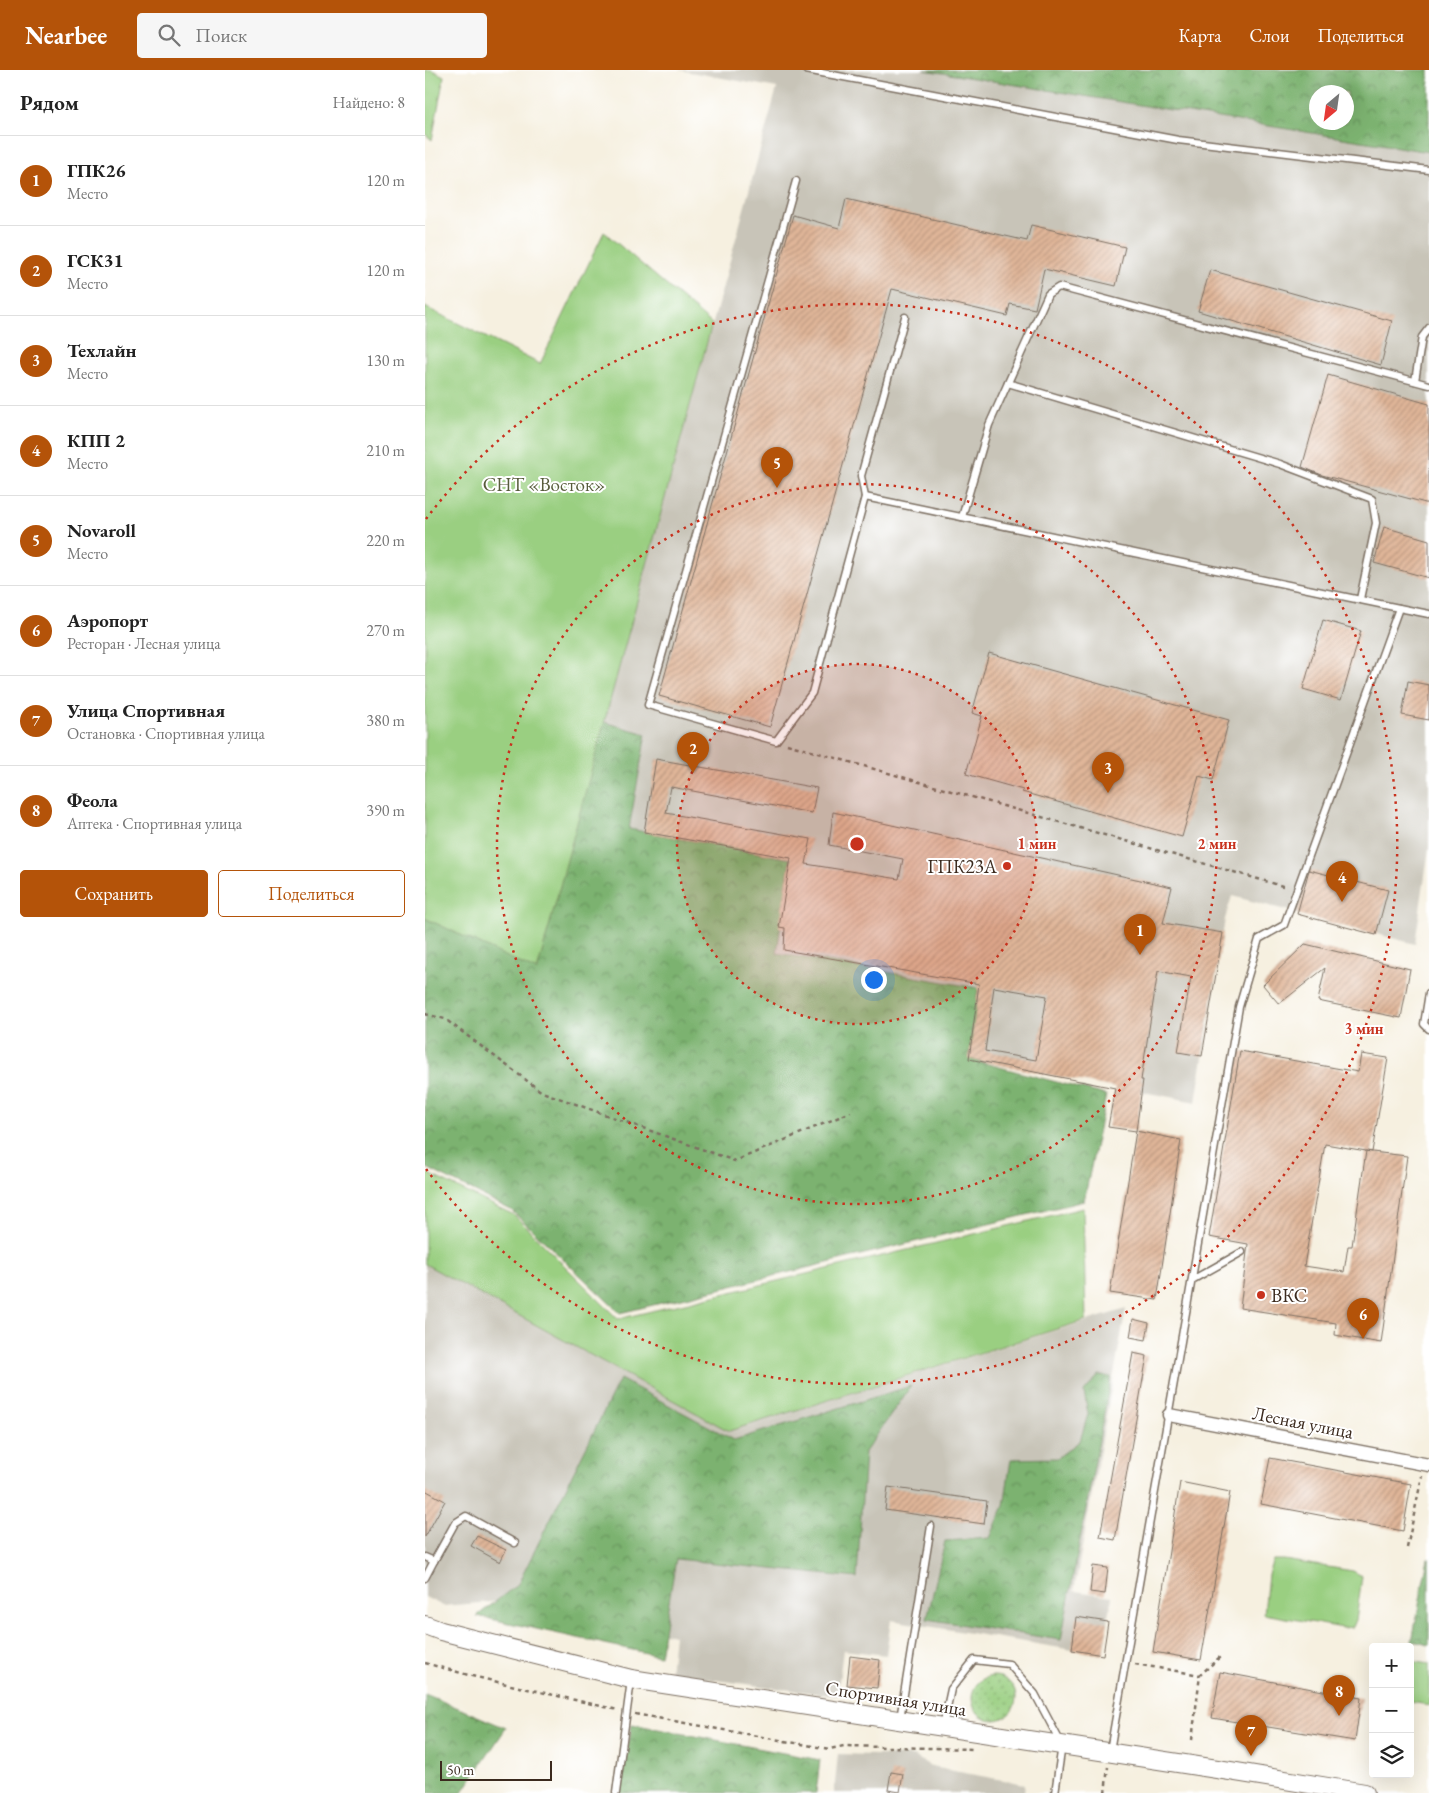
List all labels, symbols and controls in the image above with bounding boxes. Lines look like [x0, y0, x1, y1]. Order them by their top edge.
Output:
search box [137, 13, 487, 58]
text: Nearbee [25, 20, 107, 51]
icon: search [155, 21, 183, 49]
text: Поиск [195, 23, 247, 48]
text: Карта [1179, 24, 1222, 47]
text: Слои [1250, 24, 1289, 47]
text: Поделиться [1317, 24, 1404, 47]
north arrow [1309, 85, 1354, 130]
text: Рядом [20, 89, 79, 116]
text: Найдено: 8 [333, 92, 405, 113]
text: ГПК26 [67, 158, 126, 183]
text: 1 [32, 170, 40, 191]
text: 120 m [366, 170, 405, 191]
text: Место [67, 183, 108, 204]
text: ГСК31 [67, 248, 124, 273]
text: 2 [32, 260, 40, 281]
text: 120 m [366, 260, 405, 281]
text: Место [67, 273, 108, 294]
text: Техлайн [67, 338, 137, 363]
text: 3 [32, 350, 40, 371]
text: 130 m [366, 350, 405, 371]
text: Место [67, 363, 108, 384]
text: КПП 2 [67, 428, 125, 453]
text: 4 [32, 440, 40, 461]
text: 210 m [366, 440, 405, 461]
pin: 5 [761, 447, 793, 488]
text: Место [67, 453, 108, 474]
park label: СНТ «Восток» [483, 472, 605, 497]
text: Novaroll [67, 518, 136, 543]
text: 5 [32, 530, 40, 551]
text: 220 m [366, 530, 405, 551]
text: Место [67, 543, 108, 564]
text: Аэропорт [67, 608, 148, 633]
text: 6 [32, 620, 40, 641]
text: 270 m [366, 620, 405, 641]
text: Ресторан · Лесная улица [67, 633, 221, 654]
text: Улица Спортивная [67, 698, 225, 723]
text: 7 [32, 710, 40, 731]
text: 380 m [366, 710, 405, 731]
text: Остановка · Спортивная улица [67, 723, 265, 744]
pin: 2 [677, 732, 709, 773]
pin: 3 [1092, 752, 1124, 793]
text: Феола [67, 788, 118, 813]
text: 8 [32, 800, 40, 821]
text: 390 m [366, 800, 405, 821]
text: Аптека · Спортивная улица [67, 813, 242, 834]
text: 1 мин [1017, 834, 1057, 853]
text: 2 мин [1197, 834, 1237, 853]
centre of rings [848, 835, 866, 853]
place label: ГПК23А [927, 854, 998, 879]
marker: ГПК23А [1001, 860, 1013, 872]
pin: 4 [1326, 861, 1358, 902]
button: Сохранить [20, 870, 208, 917]
button: Поделиться [218, 870, 405, 917]
pin: 1 [1124, 914, 1156, 955]
your location [861, 967, 887, 993]
text: 3 мин [1344, 1019, 1384, 1038]
place label: ВКС [1271, 1283, 1307, 1308]
marker: ВКС [1255, 1289, 1267, 1301]
pin: 6 [1347, 1298, 1379, 1339]
street label: Лесная улица [1250, 1400, 1356, 1445]
map controls [1369, 1643, 1414, 1778]
button: + [1369, 1643, 1414, 1688]
street label: Спортивная улица [824, 1675, 969, 1722]
pin: 8 [1323, 1675, 1355, 1716]
button: − [1369, 1688, 1414, 1733]
pin: 7 [1235, 1715, 1267, 1756]
button: layers [1369, 1733, 1414, 1778]
scale bar [440, 1758, 553, 1781]
text: 50 m [447, 1761, 474, 1779]

